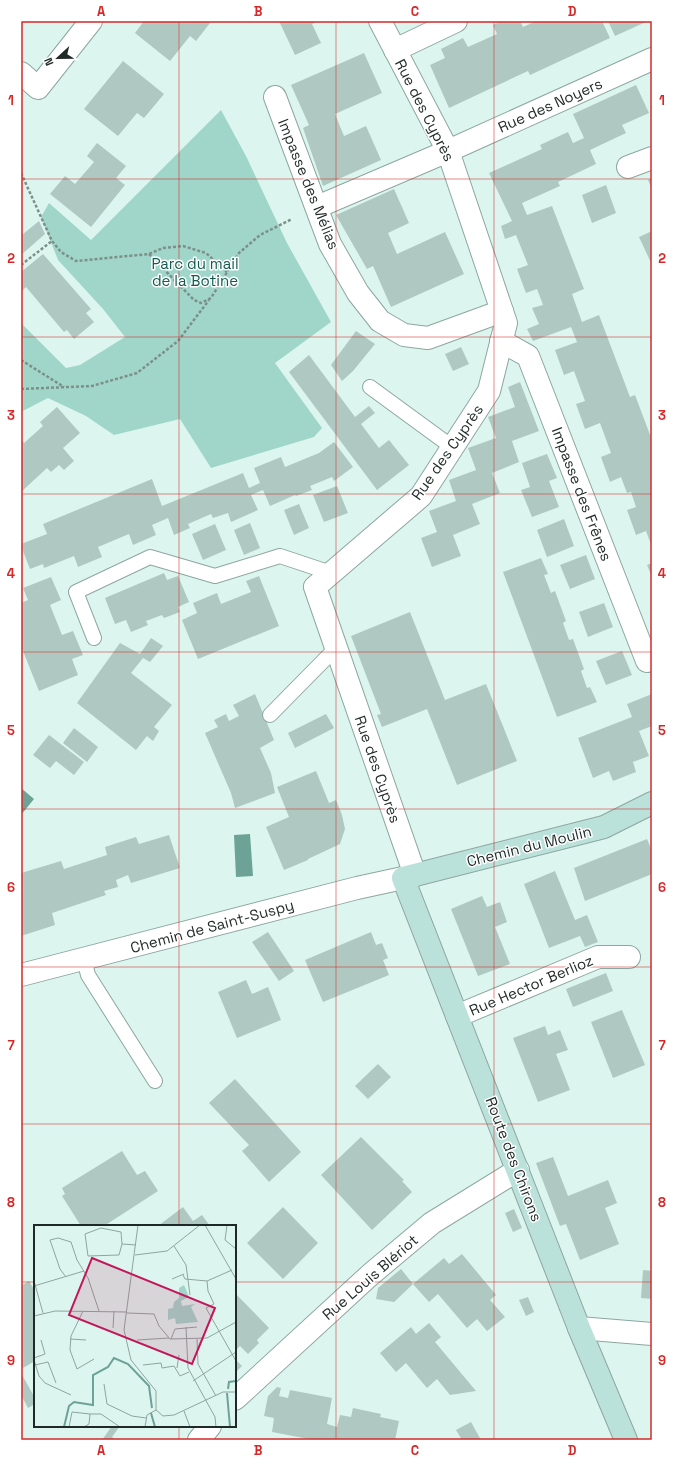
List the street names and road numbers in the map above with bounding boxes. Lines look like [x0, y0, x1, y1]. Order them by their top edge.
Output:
street label: Rue des Cyprès [391, 56, 459, 164]
street label: Rue des Noyers [495, 73, 605, 137]
street label: Impasse des Mélias [274, 116, 344, 252]
street label: Rue des Cyprès [407, 400, 487, 503]
street label: Impasse des Frênes [548, 424, 616, 564]
street label: Rue des Cyprès [351, 713, 405, 825]
street label: Chemin du Moulin [465, 821, 593, 871]
street label: Chemin de Saint-Suspy [128, 895, 296, 957]
street label: Rue Hector Berlioz [466, 950, 596, 1020]
street label: Route des Chirons [482, 1094, 547, 1224]
street label: Rue Louis Blériot [318, 1230, 422, 1324]

